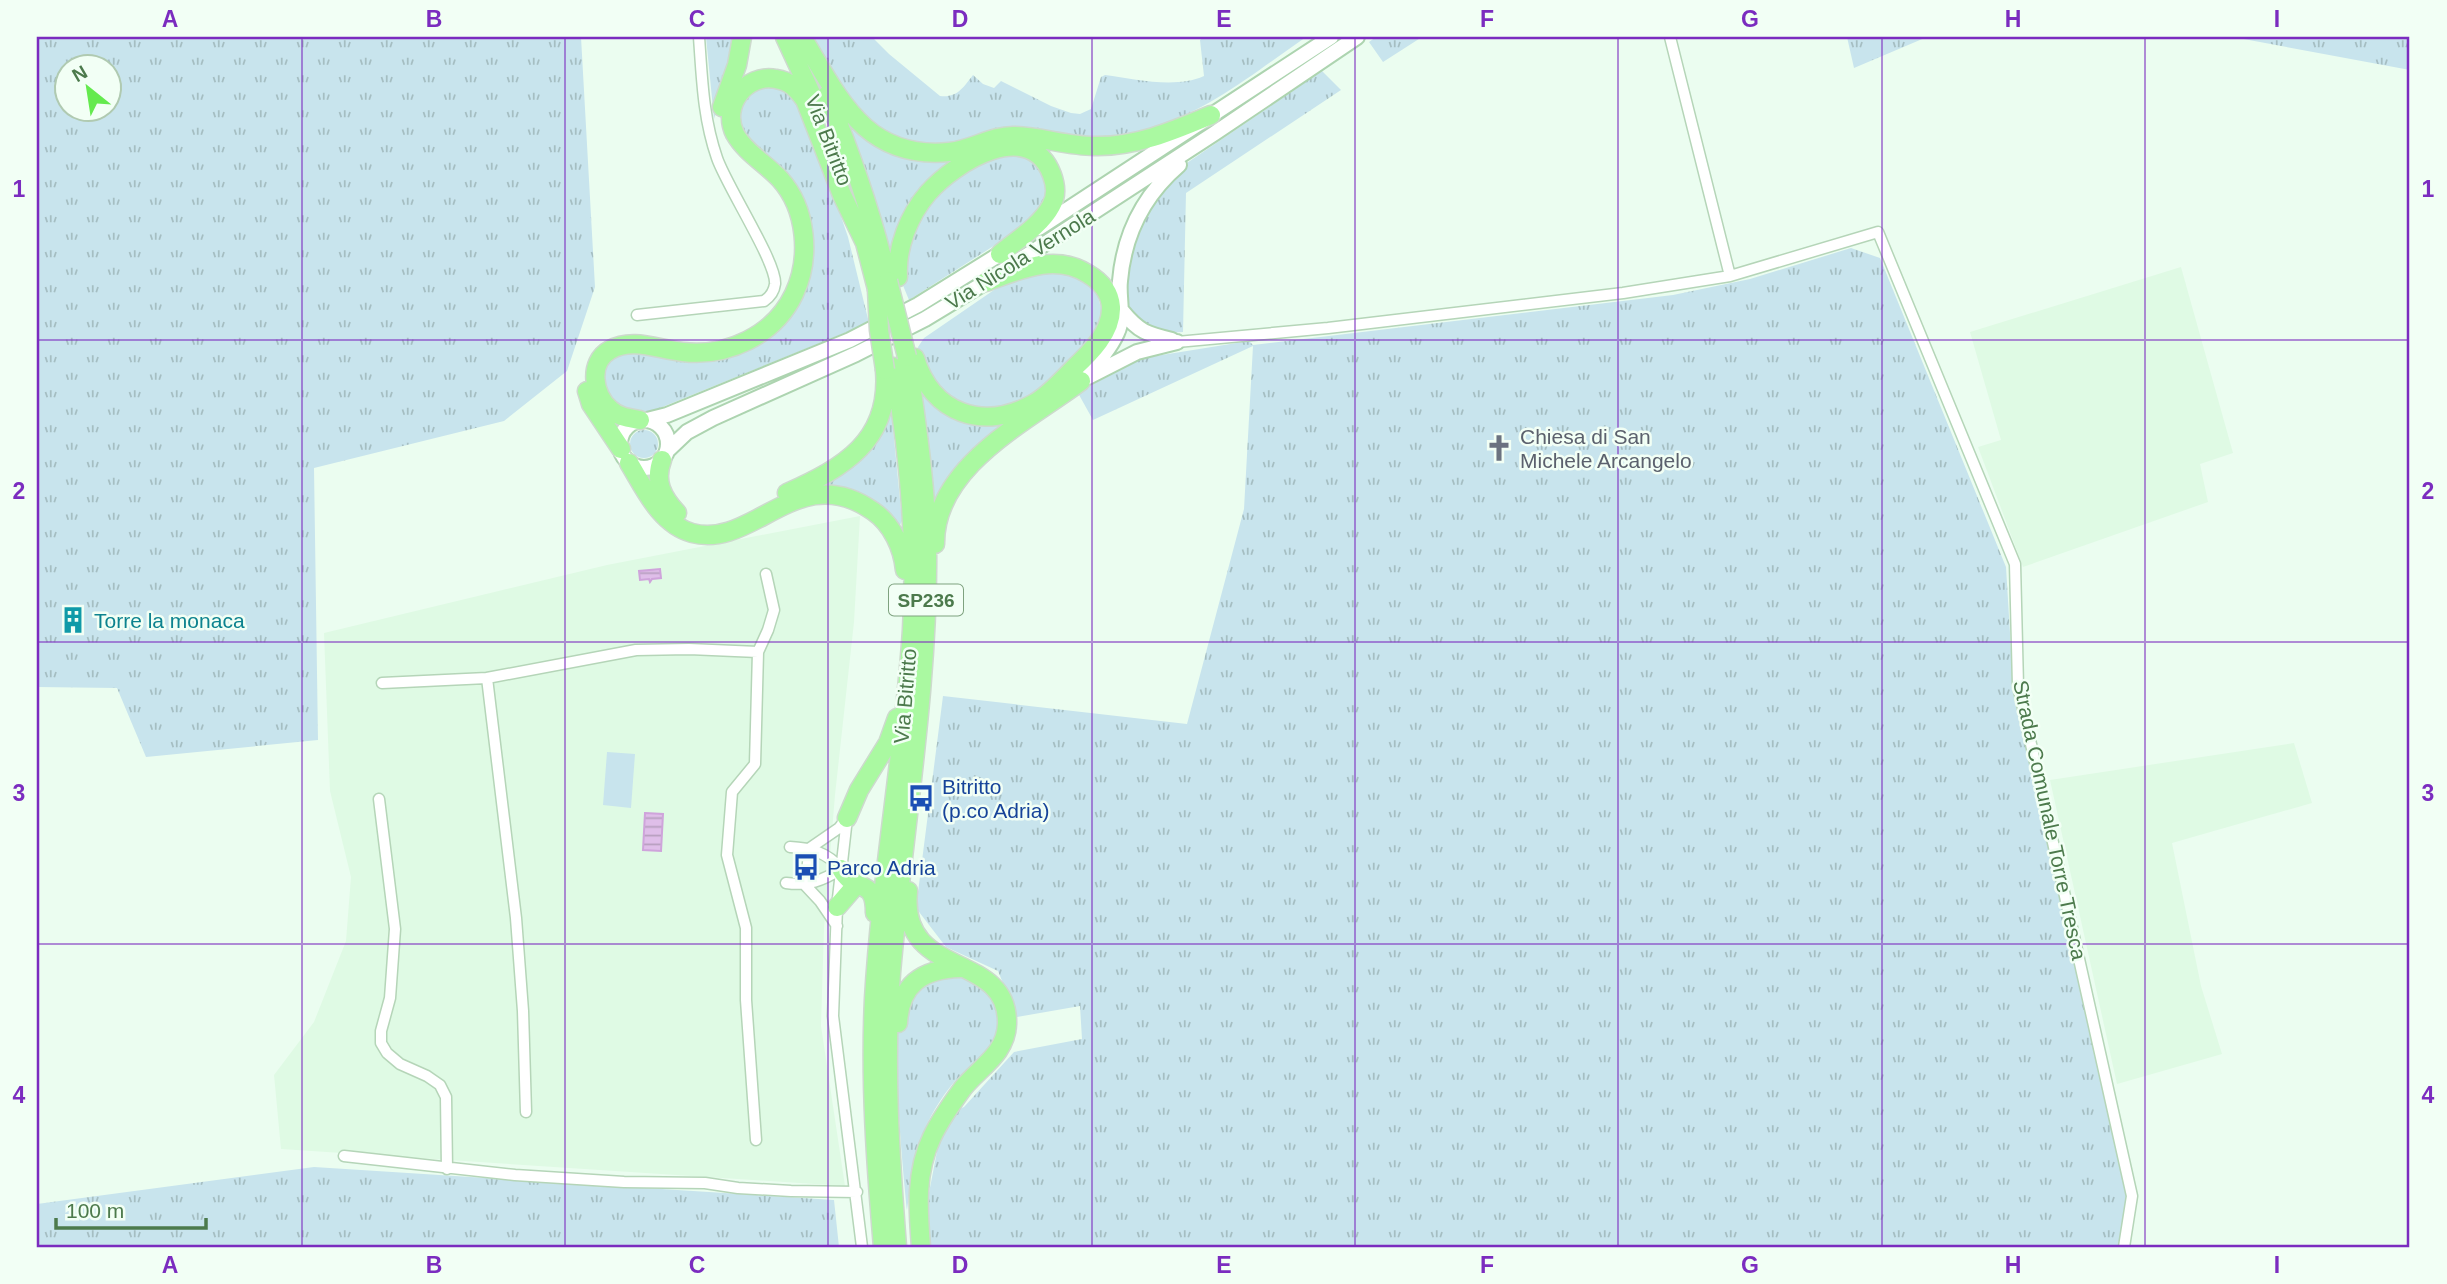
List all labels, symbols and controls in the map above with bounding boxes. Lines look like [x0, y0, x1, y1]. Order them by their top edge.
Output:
text: A [162, 6, 178, 32]
text: B [426, 6, 442, 32]
text: C [689, 6, 705, 32]
text: D [952, 6, 968, 32]
text: E [1216, 6, 1232, 32]
text: F [1480, 6, 1494, 32]
text: G [1741, 6, 1759, 32]
text: H [2005, 6, 2021, 32]
text: I [2274, 6, 2280, 32]
north arrow [52, 52, 122, 122]
text: N [69, 61, 91, 86]
street label: Via Bitritto [801, 91, 857, 189]
text: 1 [13, 176, 26, 202]
text: 1 [2422, 176, 2435, 202]
street label: Via Nicola Vernola [941, 204, 1099, 314]
place label: Chiesa di San Michele Arcangelo [1520, 425, 1692, 472]
church icon: Chiesa di San Michele Arcangelo [1484, 433, 1514, 463]
text: 2 [13, 478, 25, 504]
text: 2 [2422, 478, 2434, 504]
road number: SP236 [889, 584, 963, 615]
building icon: Torre la monaca [58, 605, 88, 635]
place label: Torre la monaca [94, 609, 245, 632]
street label: Via Bitritto [889, 648, 921, 744]
street label: Strada Comunale Torre Tresca [2009, 678, 2091, 962]
place label: Bitritto (p.co Adria) [942, 775, 1049, 822]
text: 3 [13, 780, 25, 806]
text: 3 [2422, 780, 2434, 806]
bus stop icon: Bitritto (p.co Adria) [906, 783, 936, 813]
bus stop icon: Parco Adria [791, 852, 821, 882]
place label: Parco Adria [827, 856, 936, 879]
text: 4 [13, 1082, 26, 1108]
text: 4 [2422, 1082, 2435, 1108]
scale bar [56, 1186, 206, 1230]
text: 100 m [66, 1199, 124, 1222]
text: A [162, 1252, 178, 1278]
text: B [426, 1252, 442, 1278]
text: C [689, 1252, 705, 1278]
text: D [952, 1252, 968, 1278]
text: E [1216, 1252, 1232, 1278]
text: F [1480, 1252, 1494, 1278]
text: G [1741, 1252, 1759, 1278]
text: H [2005, 1252, 2021, 1278]
text: I [2274, 1252, 2280, 1278]

